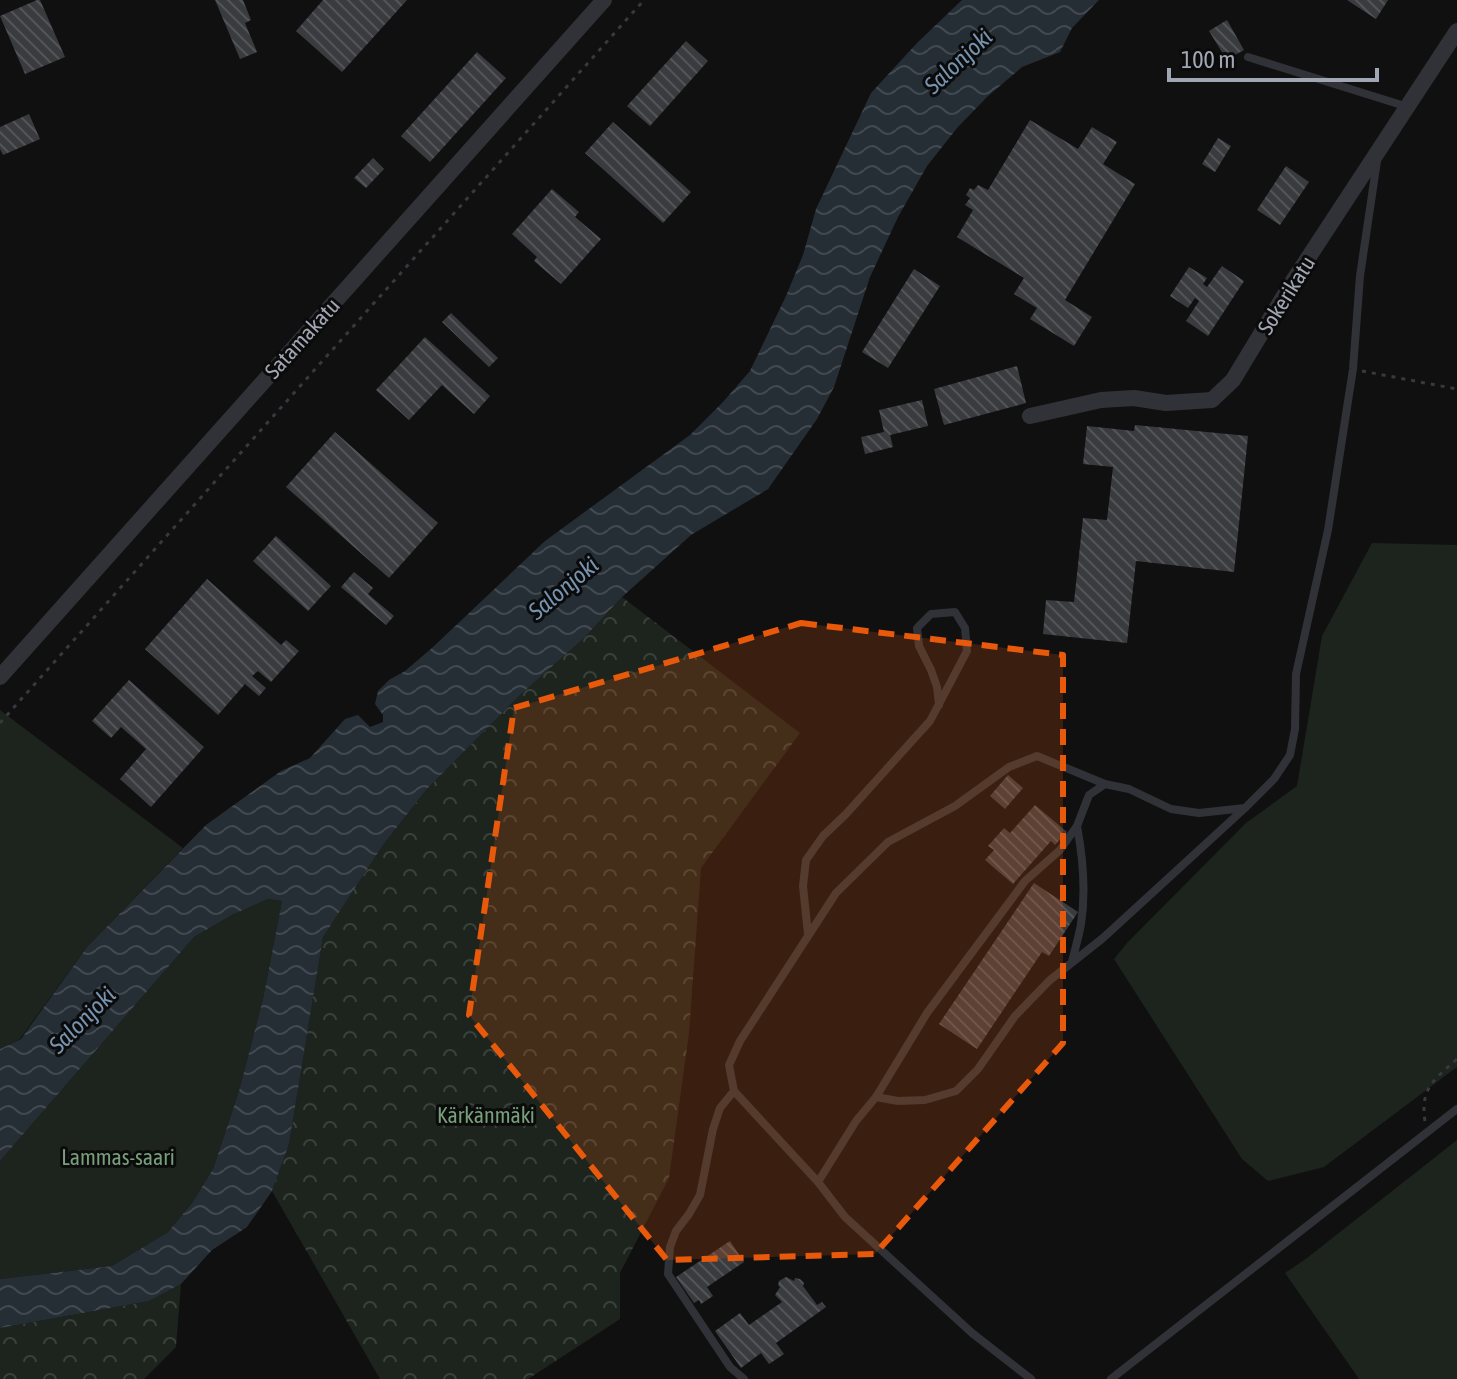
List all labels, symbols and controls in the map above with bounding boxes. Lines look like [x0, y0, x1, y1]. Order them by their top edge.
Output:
water label: Salonjoki [918, 23, 997, 100]
scale bar [1169, 32, 1377, 82]
text: 100 m [1181, 46, 1235, 73]
street label: Sokerikatu [1252, 251, 1320, 339]
street label: Satamakatu [259, 293, 345, 383]
water label: Salonjoki [522, 551, 603, 625]
water label: Salonjoki [43, 981, 121, 1059]
park label: Kärkänmäki [437, 1102, 535, 1128]
park label: Lammas-saari [61, 1144, 175, 1170]

